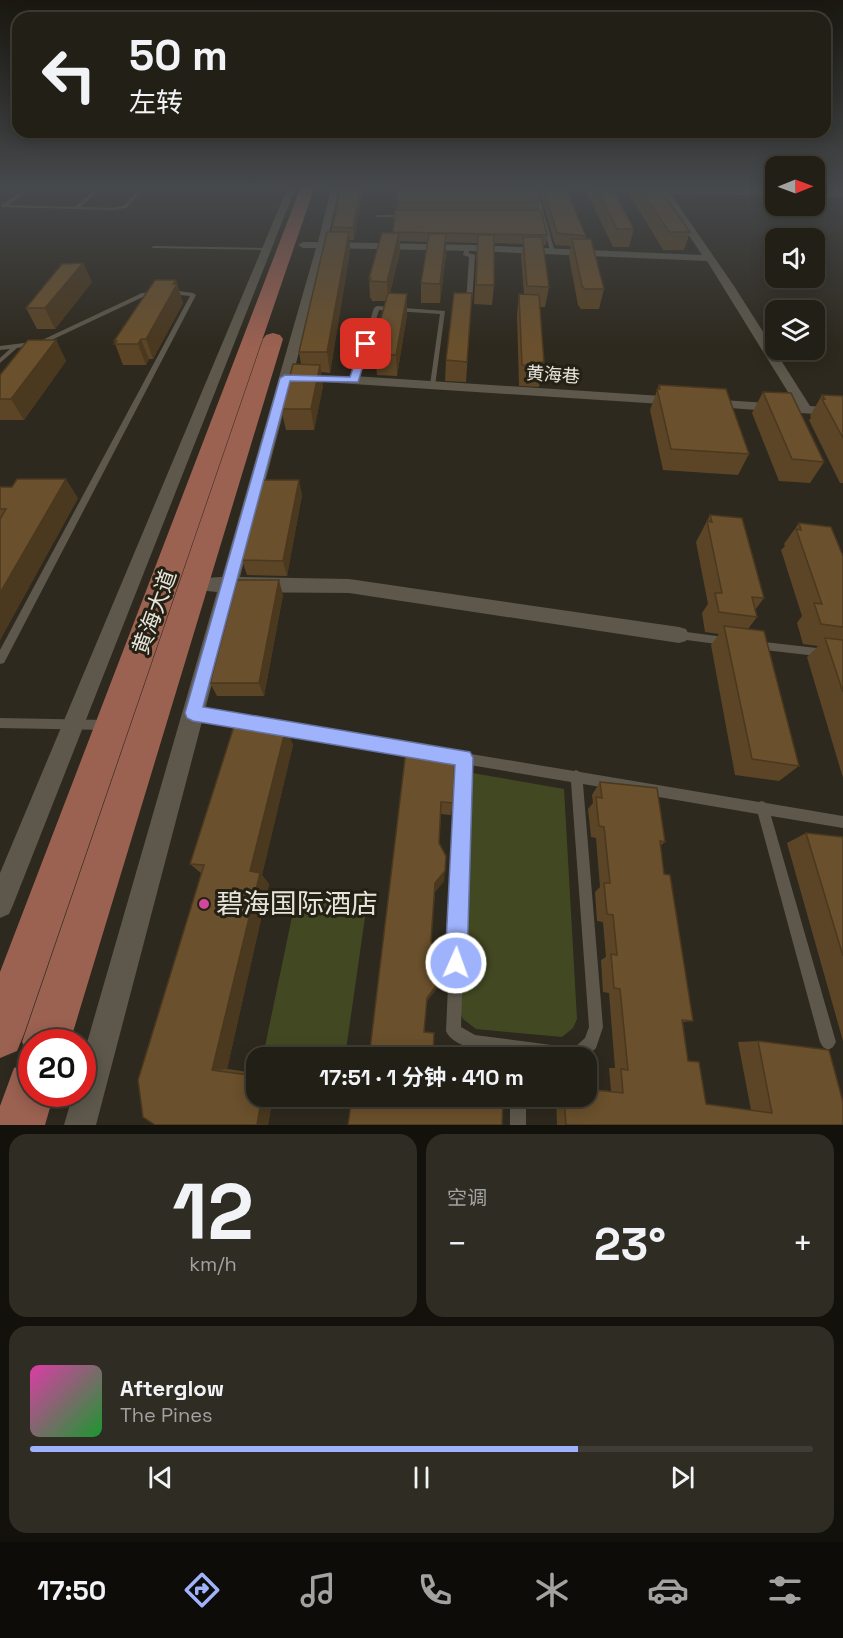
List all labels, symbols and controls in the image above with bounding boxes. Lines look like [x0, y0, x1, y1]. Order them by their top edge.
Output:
text: 50 m [129, 29, 228, 82]
icon: left [30, 36, 108, 114]
text: 左转 [129, 85, 183, 120]
north arrow [765, 156, 825, 216]
map controls [765, 156, 825, 360]
button: sound [765, 228, 825, 288]
button: layers [765, 300, 825, 360]
pin [340, 318, 391, 369]
icon: arrive [349, 327, 382, 360]
street label: 黄海巷 [525, 361, 581, 388]
street label: 黄海大道 [126, 566, 182, 658]
place label: 碧海国际酒店 [216, 886, 378, 921]
marker: 碧海国际酒店 [197, 897, 211, 911]
position arrow [424, 931, 488, 995]
speed limit sign: 20 [18, 1029, 96, 1107]
text: 17:51 · 1 分钟 · 410 m [319, 1063, 524, 1091]
text: 12 [172, 1162, 254, 1262]
text: 空调 [447, 1185, 487, 1211]
text: 23° [594, 1216, 666, 1273]
text: − [447, 1223, 467, 1265]
text: + [793, 1223, 813, 1265]
text: km/h [189, 1251, 237, 1277]
text: Afterglow [120, 1374, 224, 1402]
text: The Pines [120, 1402, 213, 1428]
icon: previous [144, 1461, 177, 1494]
icon: pause [405, 1461, 438, 1494]
icon: next [666, 1461, 699, 1494]
icon: directions [181, 1569, 223, 1611]
icon: music [297, 1569, 339, 1611]
icon: phone [414, 1569, 456, 1611]
icon: climate [531, 1569, 573, 1611]
icon: car [647, 1569, 689, 1611]
icon: filters [764, 1569, 806, 1611]
text: 17:50 [37, 1573, 106, 1608]

